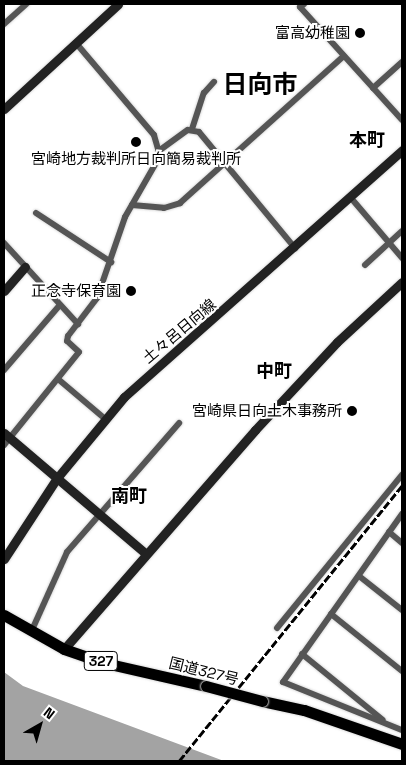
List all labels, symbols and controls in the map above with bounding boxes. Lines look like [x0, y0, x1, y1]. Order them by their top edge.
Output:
place label: 富高幼稚園 [275, 24, 350, 42]
marker: 富高幼稚園 [354, 27, 366, 39]
district label: 日向市 [223, 69, 297, 99]
district label: 本町 [349, 129, 385, 151]
marker: 宮崎地方裁判所日向簡易裁判所 [130, 136, 142, 148]
place label: 宮崎地方裁判所日向簡易裁判所 [31, 150, 241, 168]
place label: 正念寺保育園 [31, 282, 121, 300]
marker: 正念寺保育園 [125, 285, 137, 297]
street label: 土々呂日向線 [139, 295, 219, 367]
district label: 中町 [256, 360, 292, 382]
place label: 宮崎県日向土木事務所 [192, 402, 342, 420]
marker: 宮崎県日向土木事務所 [346, 405, 358, 417]
district label: 南町 [111, 485, 147, 507]
road number: 327 [84, 649, 118, 672]
street label: 国道327号 [167, 654, 241, 688]
north arrow [15, 700, 65, 750]
text: N [40, 703, 58, 723]

